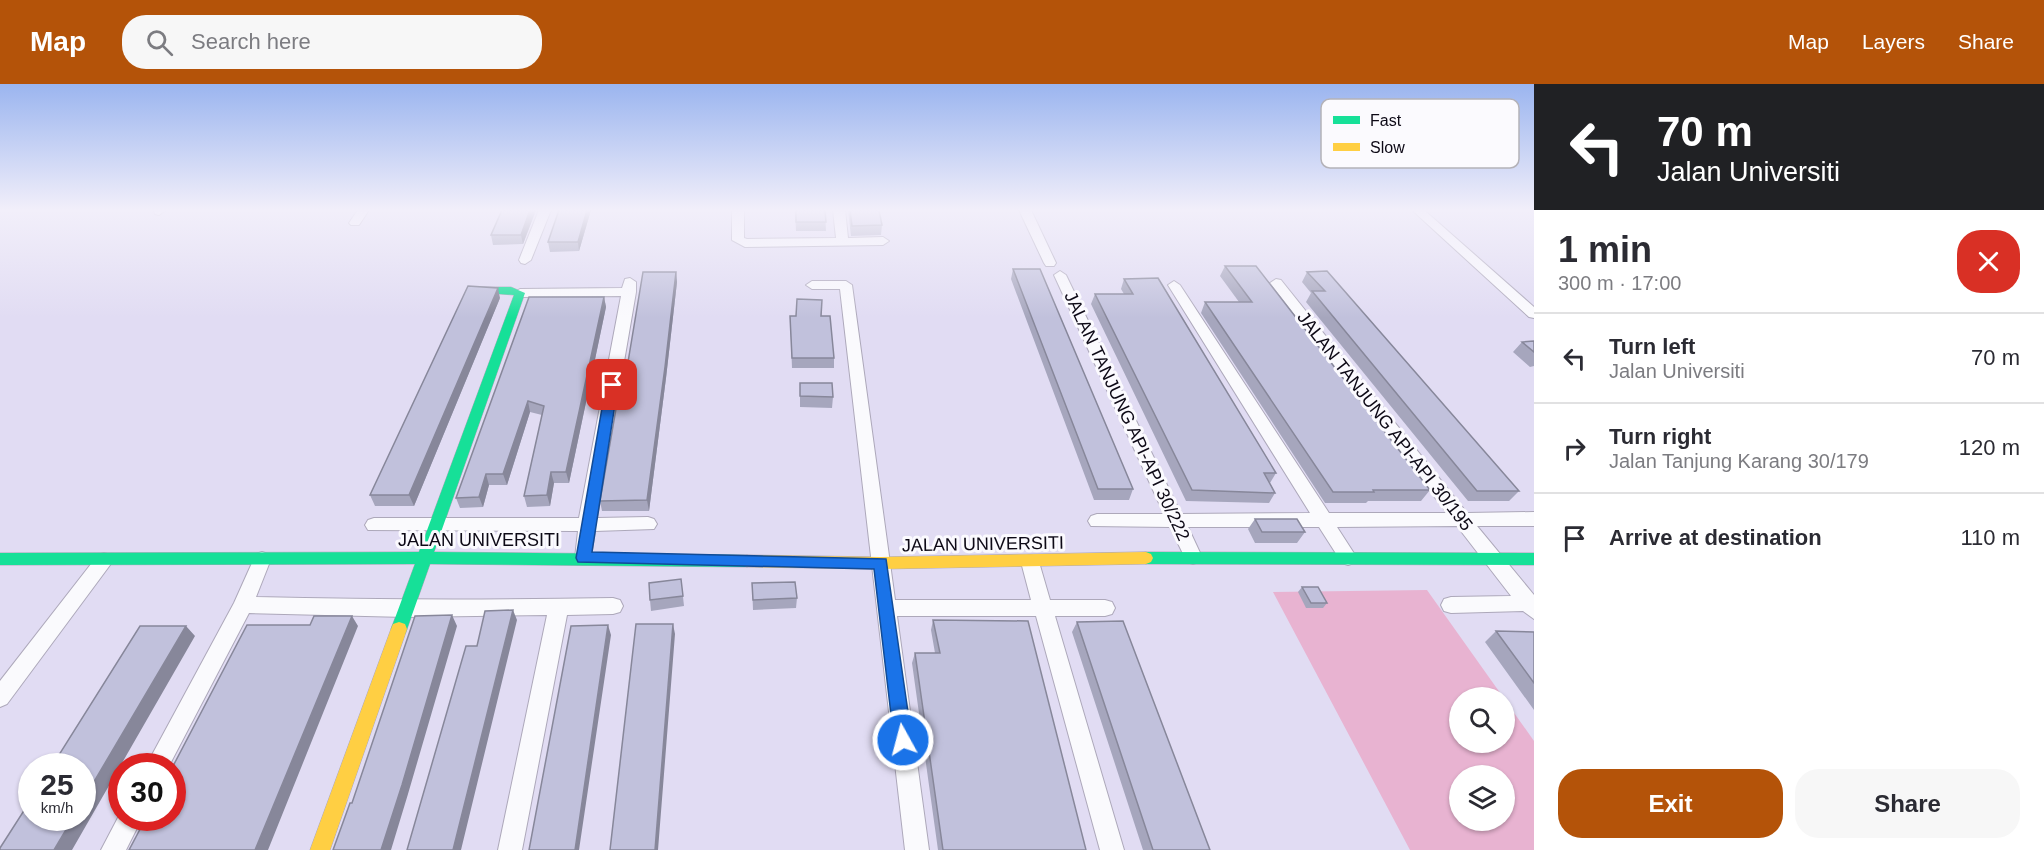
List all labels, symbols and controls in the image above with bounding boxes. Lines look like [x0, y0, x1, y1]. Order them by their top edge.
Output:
search box [122, 15, 542, 69]
text: Map [30, 26, 86, 57]
icon: search [143, 26, 176, 59]
text: Search here [191, 29, 311, 54]
text: Map [1788, 30, 1829, 53]
text: Layers [1862, 30, 1925, 53]
text: Share [1958, 30, 2014, 53]
legend [1321, 99, 1519, 168]
icon: left [1558, 108, 1636, 186]
text: 70 m [1657, 108, 1753, 155]
text: Fast [1370, 112, 1402, 129]
text: Slow [1370, 139, 1405, 156]
text: Jalan Universiti [1657, 157, 1840, 187]
text: 1 min [1558, 229, 1652, 270]
button: close [1957, 230, 2020, 293]
text: 300 m · 17:00 [1558, 272, 1681, 294]
street label: JALAN TANJUNG API-API 30/222 [1060, 288, 1194, 544]
street label: JALAN TANJUNG API-API 30/195 [1293, 307, 1477, 535]
text: Turn left [1609, 334, 1695, 359]
icon: left [1558, 342, 1591, 375]
text: 70 m [1971, 345, 2020, 370]
pin [586, 359, 637, 410]
text: Jalan Universiti [1609, 360, 1745, 382]
icon: arrive [595, 368, 628, 401]
text: Turn right [1609, 424, 1711, 449]
icon: right [1558, 432, 1591, 465]
text: 120 m [1959, 435, 2020, 460]
text: Jalan Tanjung Karang 30/179 [1609, 450, 1869, 472]
icon: arrive [1558, 522, 1591, 555]
text: Arrive at destination [1609, 525, 1822, 550]
text: 110 m [1960, 525, 2020, 550]
street label: JALAN UNIVERSITI [398, 530, 560, 550]
street label: JALAN UNIVERSITI [902, 533, 1064, 555]
map controls [1449, 687, 1515, 831]
button: search [1449, 687, 1515, 753]
position arrow [871, 708, 935, 772]
speed limit sign: 30 [108, 753, 186, 831]
button: layers [1449, 765, 1515, 831]
text: 25 [40, 768, 74, 801]
button: Exit [1558, 769, 1783, 838]
button: Share [1795, 769, 2020, 838]
text: km/h [41, 799, 73, 816]

